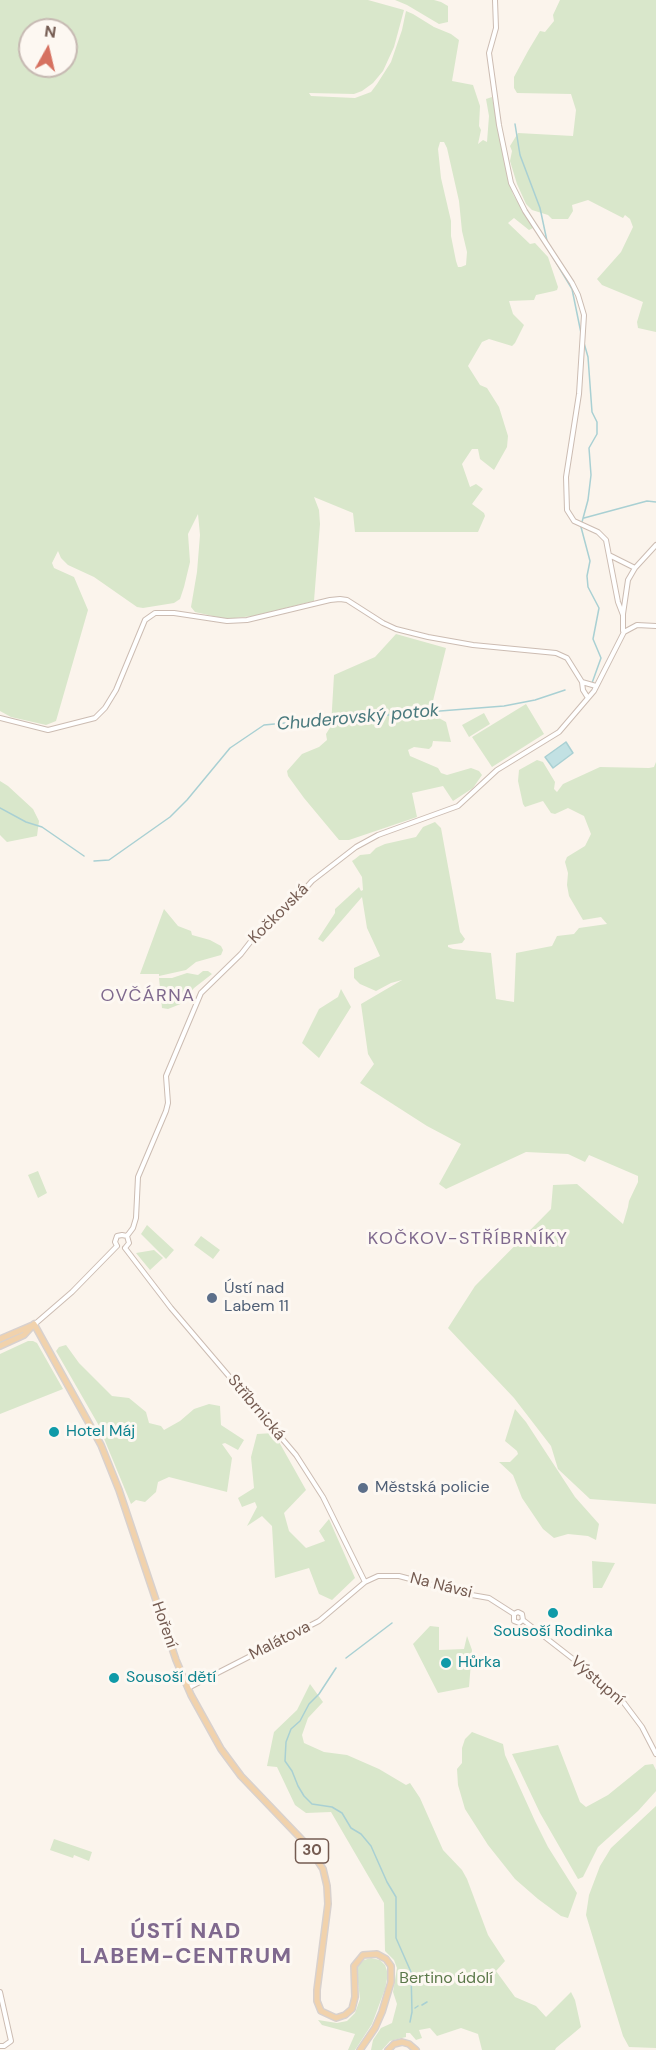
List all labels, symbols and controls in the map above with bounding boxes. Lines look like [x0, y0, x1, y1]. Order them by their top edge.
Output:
north arrow [18, 18, 78, 78]
text: N [43, 20, 58, 43]
water label: Chuderovský potok [276, 700, 440, 736]
street label: Kočkovská [245, 880, 313, 948]
district label: OVČÁRNA [100, 985, 196, 1007]
district label: KOČKOV-STŘÍBRNÍKY [368, 1228, 568, 1250]
place label: Ústí nad Labem 11 [224, 1279, 289, 1317]
marker: Ústí nad Labem 11 [205, 1291, 219, 1305]
street label: Stříbrnická [223, 1371, 289, 1445]
place label: Hotel Máj [66, 1422, 135, 1442]
marker: Hotel Máj [47, 1425, 61, 1439]
place label: Městská policie [375, 1478, 489, 1498]
marker: Městská policie [356, 1481, 370, 1495]
street label: Na Návsi [408, 1569, 474, 1603]
street label: Hoření [147, 1599, 181, 1651]
marker: Sousoší Rodinka [546, 1606, 560, 1620]
street label: Malátova [246, 1617, 314, 1665]
place label: Sousoší Rodinka [493, 1622, 613, 1642]
street label: Výstupní [566, 1652, 628, 1710]
place label: Hůrka [458, 1653, 501, 1673]
marker: Hůrka [439, 1656, 453, 1670]
place label: Sousoší dětí [126, 1668, 216, 1688]
marker: Sousoší dětí [107, 1671, 121, 1685]
road number: 30 [296, 1839, 328, 1863]
district label: ÚSTÍ NAD LABEM-CENTRUM [79, 1919, 293, 1970]
park label: Bertino údolí [399, 1969, 493, 1989]

